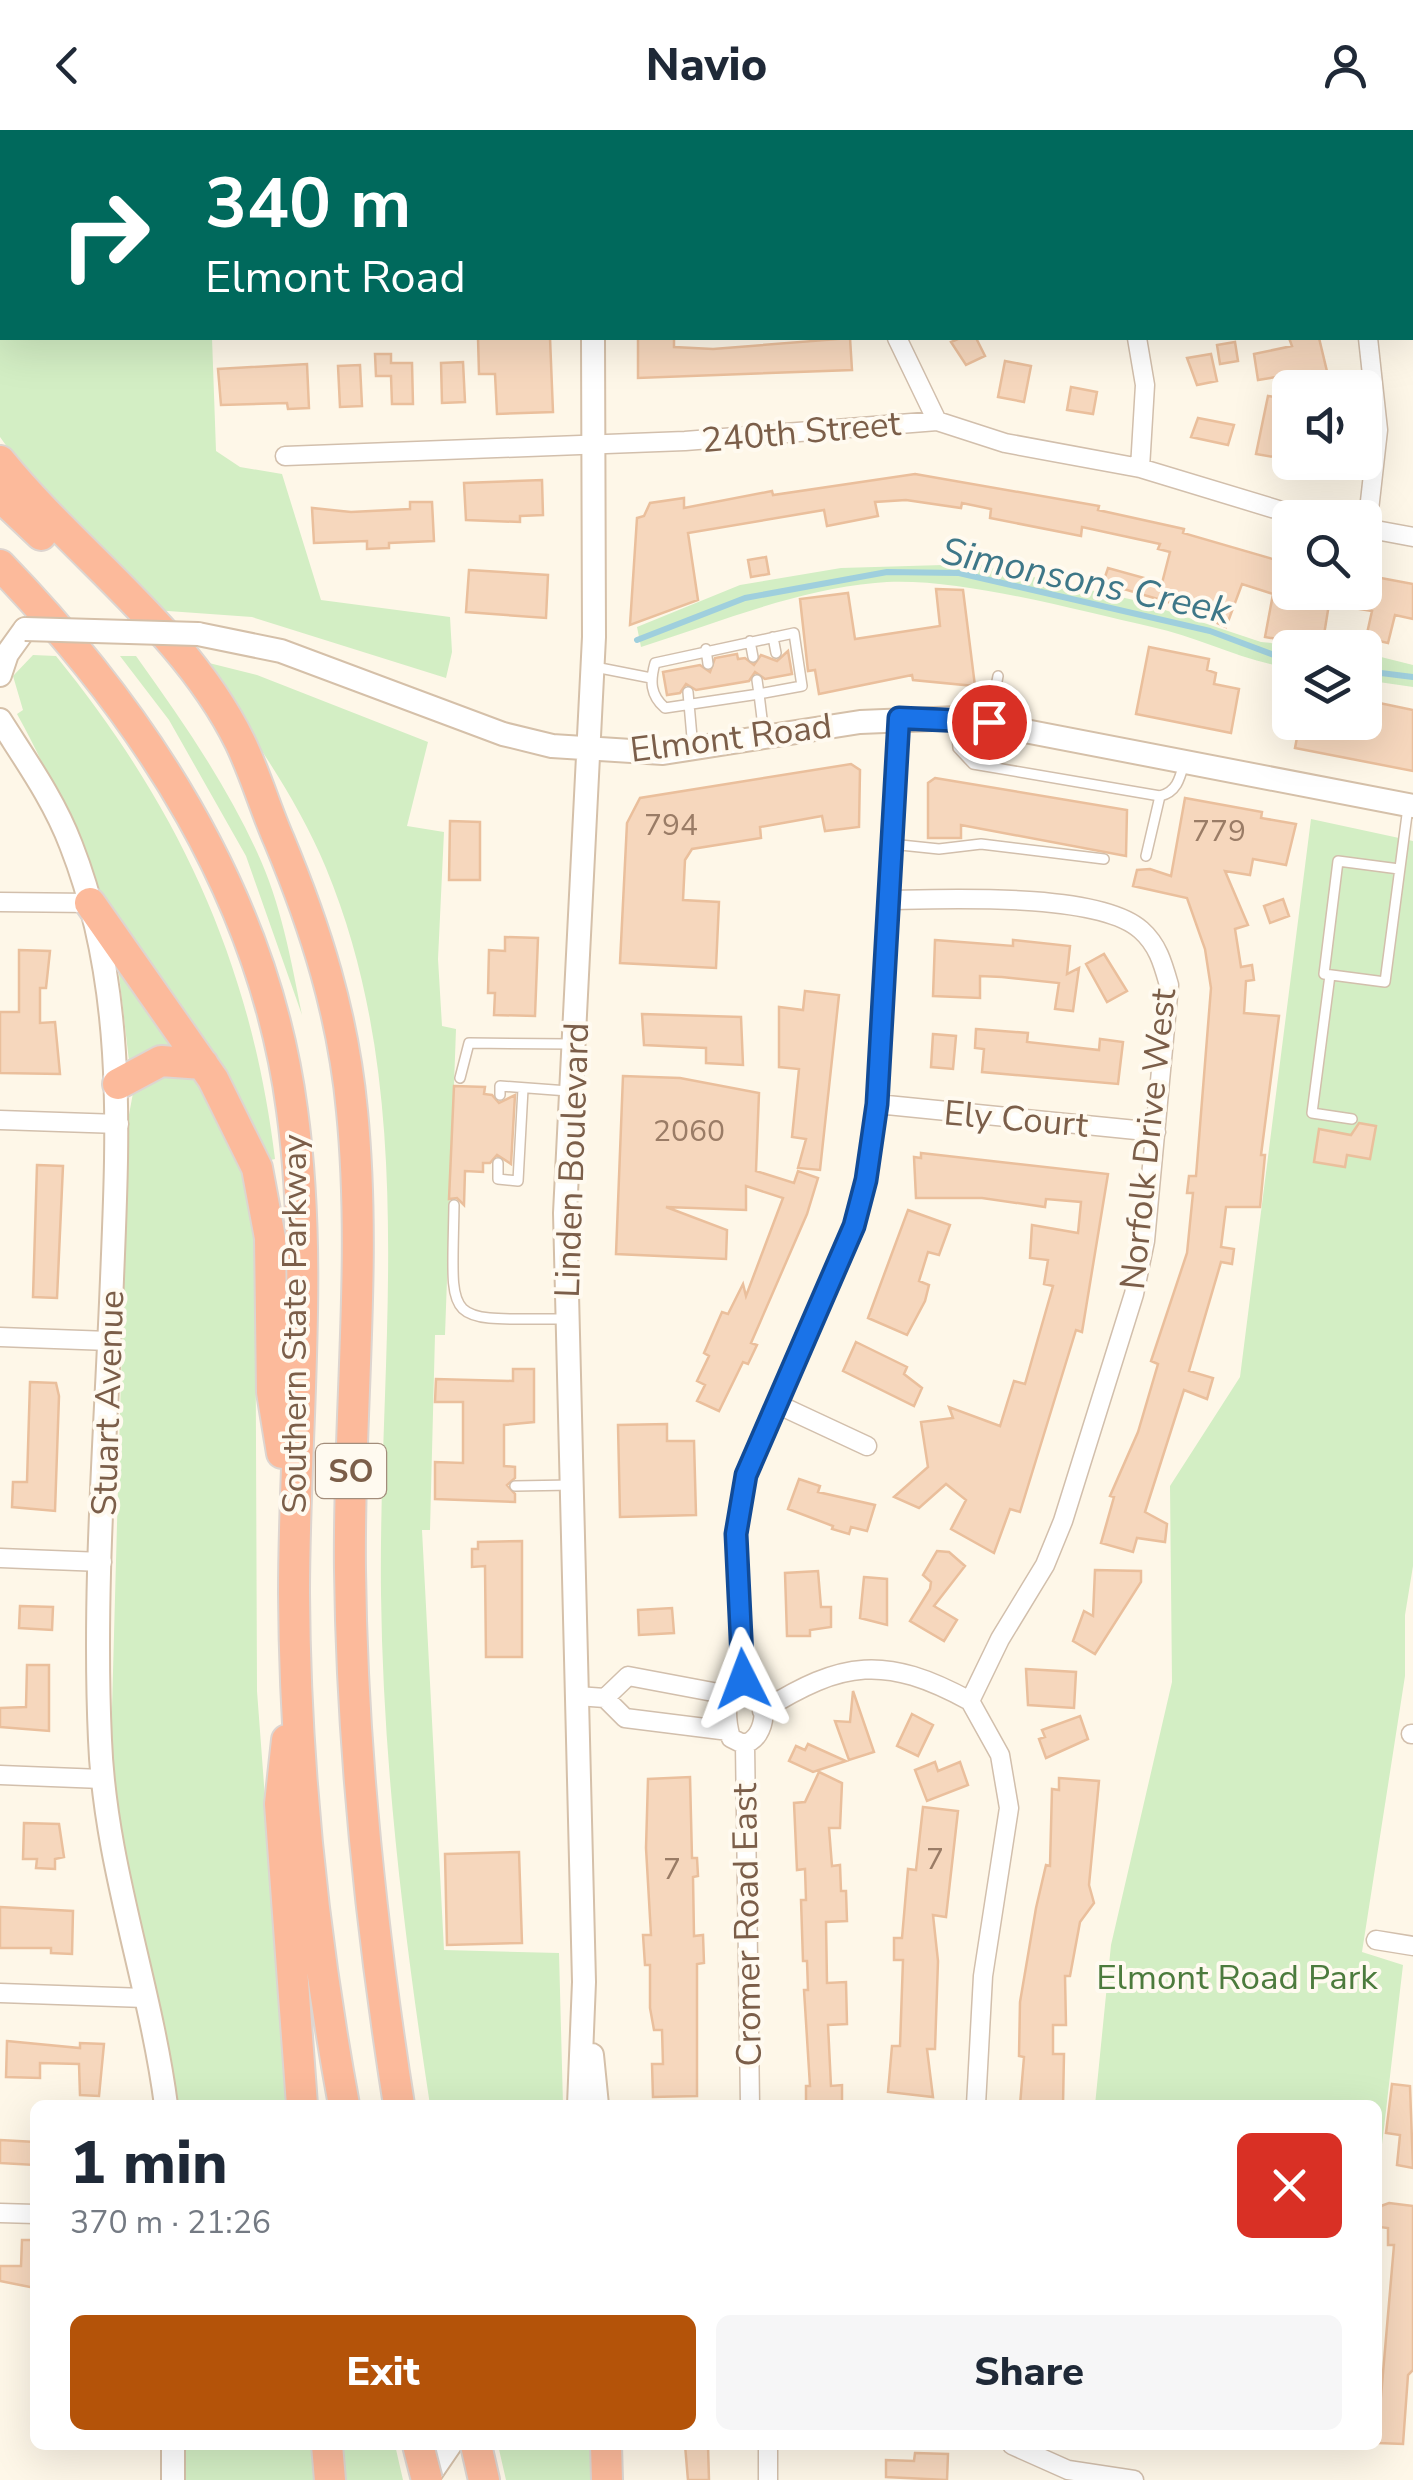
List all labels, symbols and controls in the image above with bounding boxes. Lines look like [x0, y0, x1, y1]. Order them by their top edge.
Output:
text: Navio [646, 35, 767, 96]
icon: back [40, 38, 95, 93]
icon: person [1318, 38, 1373, 93]
text: 340 m [205, 156, 411, 252]
icon: right [40, 170, 170, 300]
text: Elmont Road [205, 247, 466, 308]
map controls [1272, 370, 1382, 740]
button: sound [1272, 370, 1382, 480]
street label: 240th Street [700, 400, 903, 464]
button: search [1272, 500, 1382, 610]
water label: Simonsons Creek [937, 525, 1236, 637]
button: layers [1272, 630, 1382, 740]
pin [947, 680, 1032, 765]
icon: arrive [962, 695, 1017, 750]
street label: Elmont Road [628, 702, 834, 774]
house number: 794 [644, 805, 698, 846]
house number: 779 [1192, 811, 1246, 852]
street label: Norfolk Drive West [1109, 985, 1187, 1292]
street label: Linden Boulevard [544, 1022, 600, 1298]
street label: Ely Court [942, 1089, 1091, 1149]
house number: 2060 [653, 1111, 725, 1152]
street label: Southern State Parkway [271, 1134, 318, 1514]
street label: Stuart Avenue [81, 1289, 135, 1517]
road number: SO [316, 1444, 386, 1498]
position arrow [691, 1627, 795, 1731]
street label: Cromer Road East [721, 1782, 773, 2067]
house number: 7 [926, 1839, 944, 1880]
house number: 7 [663, 1849, 681, 1890]
park label: Elmont Road Park [1096, 1954, 1378, 2001]
text: 1 min [70, 2122, 228, 2204]
button: close [1237, 2133, 1342, 2238]
text: 370 m · 21:26 [70, 2201, 271, 2244]
button: Exit [70, 2315, 696, 2430]
button: Share [716, 2315, 1342, 2430]

